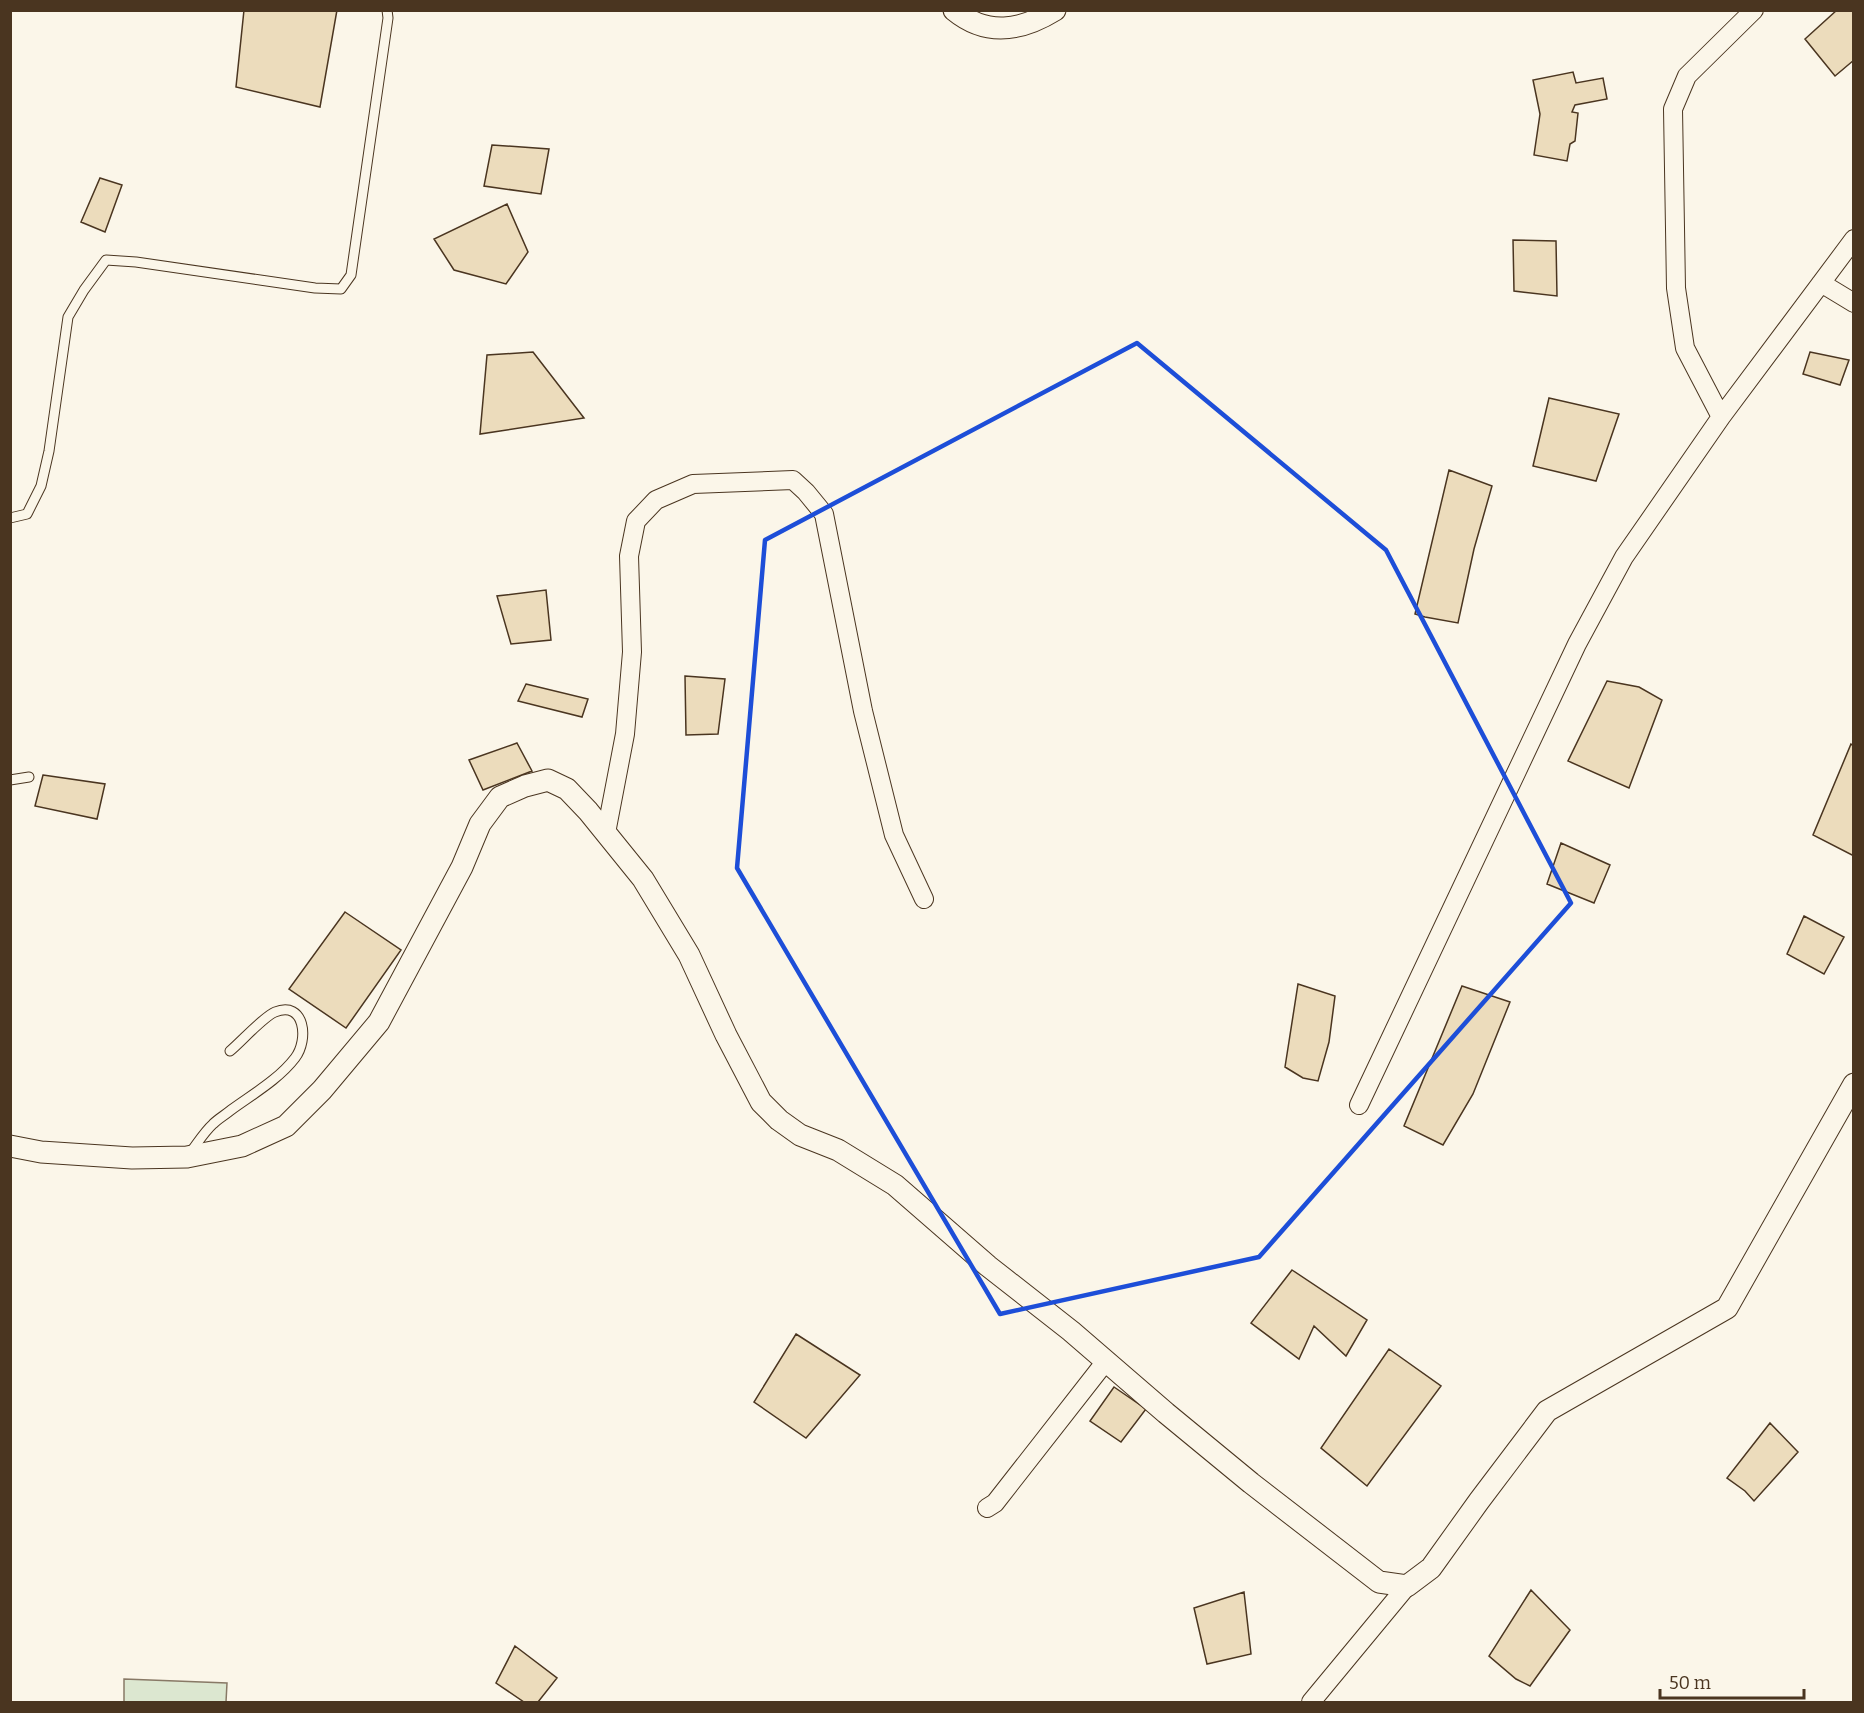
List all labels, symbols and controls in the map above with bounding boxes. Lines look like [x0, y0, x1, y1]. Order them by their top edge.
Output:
scale bar [1660, 1662, 1804, 1700]
text: 50 m [1669, 1672, 1711, 1694]

